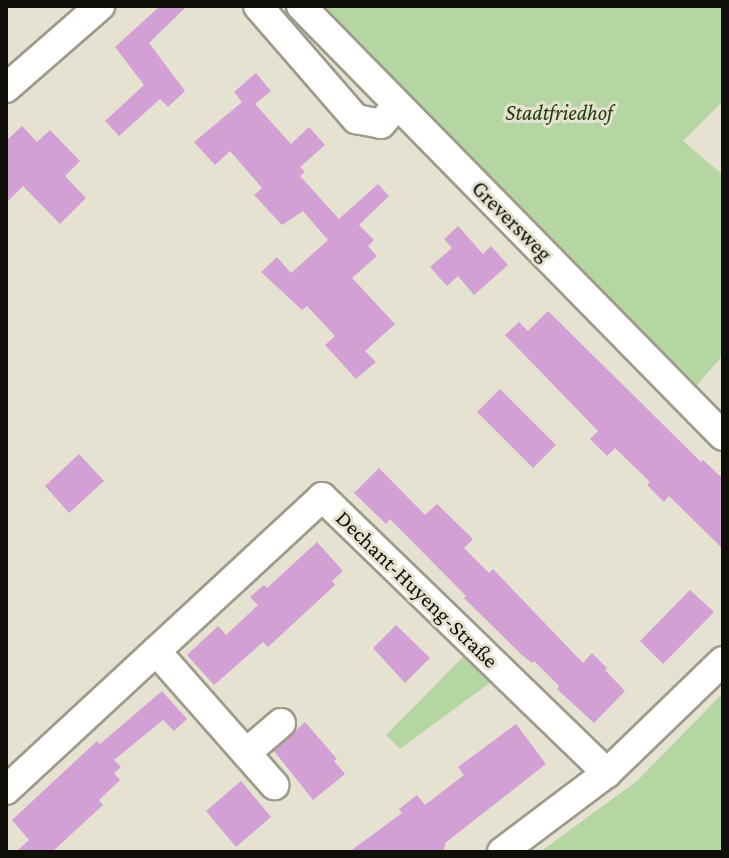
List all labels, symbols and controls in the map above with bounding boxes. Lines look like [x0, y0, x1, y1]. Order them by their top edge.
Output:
park label: Stadtfriedhof [505, 100, 613, 126]
street label: Greversweg [466, 175, 558, 267]
street label: Dechant-Huyeng-Straße [330, 505, 504, 673]

